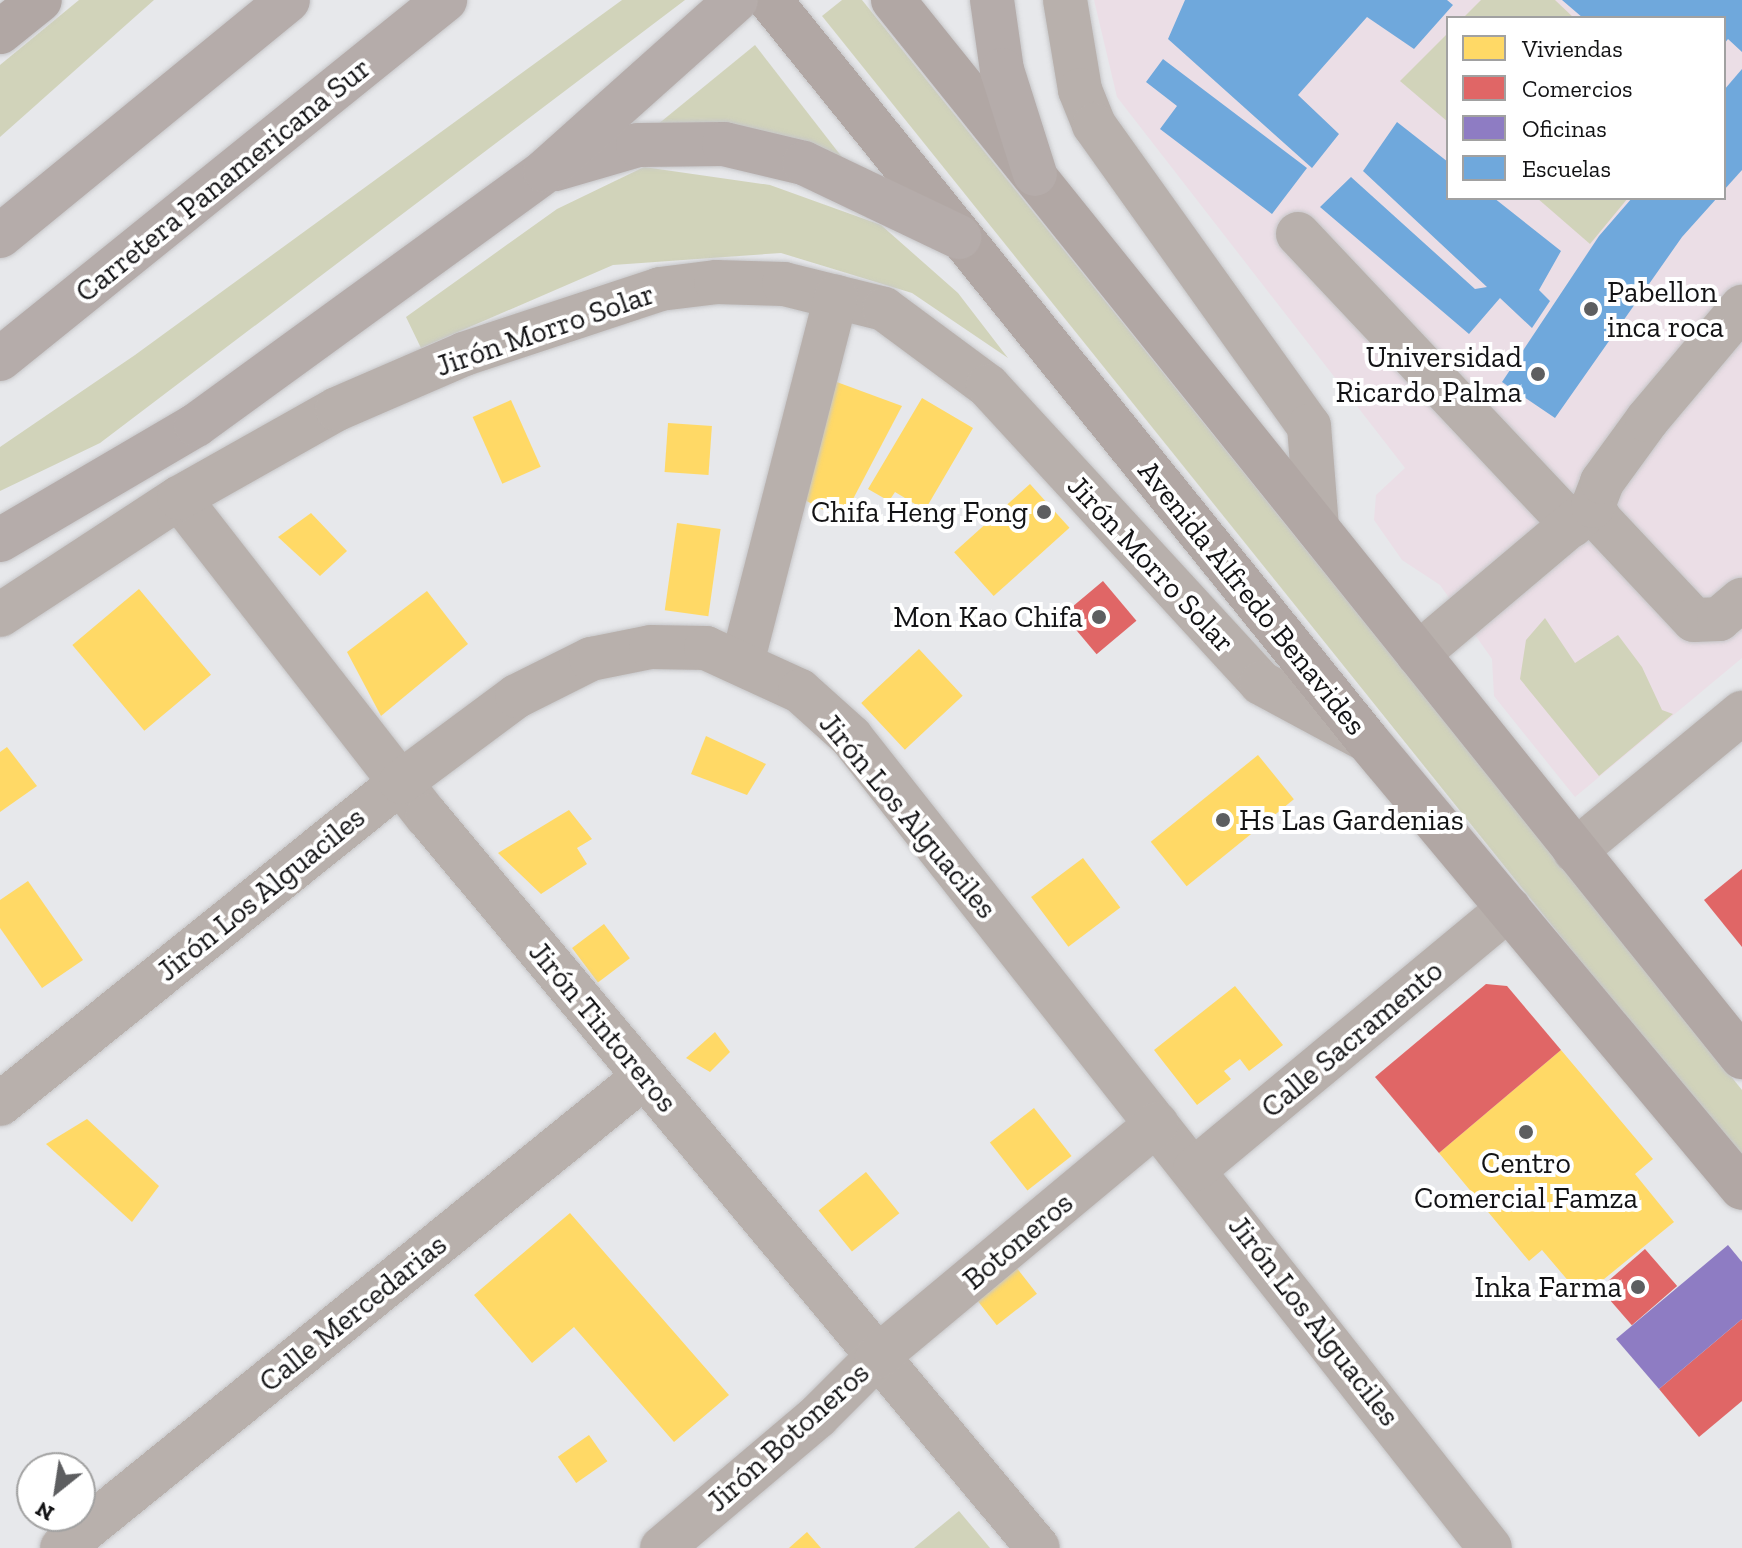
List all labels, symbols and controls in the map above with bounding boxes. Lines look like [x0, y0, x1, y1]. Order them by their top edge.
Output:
legend [1446, 16, 1726, 200]
text: Viviendas [1522, 34, 1623, 63]
street label: Carretera Panamericana Sur [68, 50, 378, 310]
text: Comercios [1522, 74, 1633, 103]
text: Oficinas [1522, 114, 1607, 143]
text: Escuelas [1522, 154, 1611, 183]
place label: Pabellon inca roca [1607, 274, 1724, 344]
street label: Jirón Morro Solar [431, 276, 659, 384]
marker: Pabellon inca roca [1582, 300, 1600, 318]
place label: Universidad Ricardo Palma [1336, 339, 1522, 410]
marker: Universidad Ricardo Palma [1529, 365, 1547, 383]
street label: Avenida Alfredo Benavides [1130, 453, 1374, 743]
street label: Jirón Morro Solar [1060, 468, 1242, 660]
place label: Chifa Heng Fong [811, 494, 1028, 530]
marker: Chifa Heng Fong [1035, 503, 1053, 521]
place label: Mon Kao Chifa [893, 599, 1083, 635]
marker: Mon Kao Chifa [1090, 608, 1108, 626]
street label: Jirón Los Alguaciles [811, 706, 1005, 926]
street label: Jirón Los Alguaciles [149, 799, 373, 989]
place label: Hs Las Gardenias [1239, 802, 1464, 838]
marker: Hs Las Gardenias [1214, 811, 1232, 829]
street label: Jirón Tintoreros [521, 934, 685, 1120]
street label: Calle Sacramento [1254, 953, 1450, 1125]
marker: Centro Comercial Famza [1517, 1123, 1535, 1141]
place label: Centro Comercial Famza [1414, 1145, 1638, 1216]
street label: Botoneros [956, 1185, 1080, 1297]
street label: Jirón Los Alguaciles [1220, 1208, 1408, 1434]
street label: Calle Mercedarias [252, 1226, 454, 1400]
place label: Inka Farma [1474, 1269, 1622, 1305]
marker: Inka Farma [1629, 1278, 1647, 1296]
street label: Jirón Botoneros [699, 1355, 877, 1519]
north arrow [16, 1452, 96, 1532]
text: N [31, 1496, 59, 1527]

